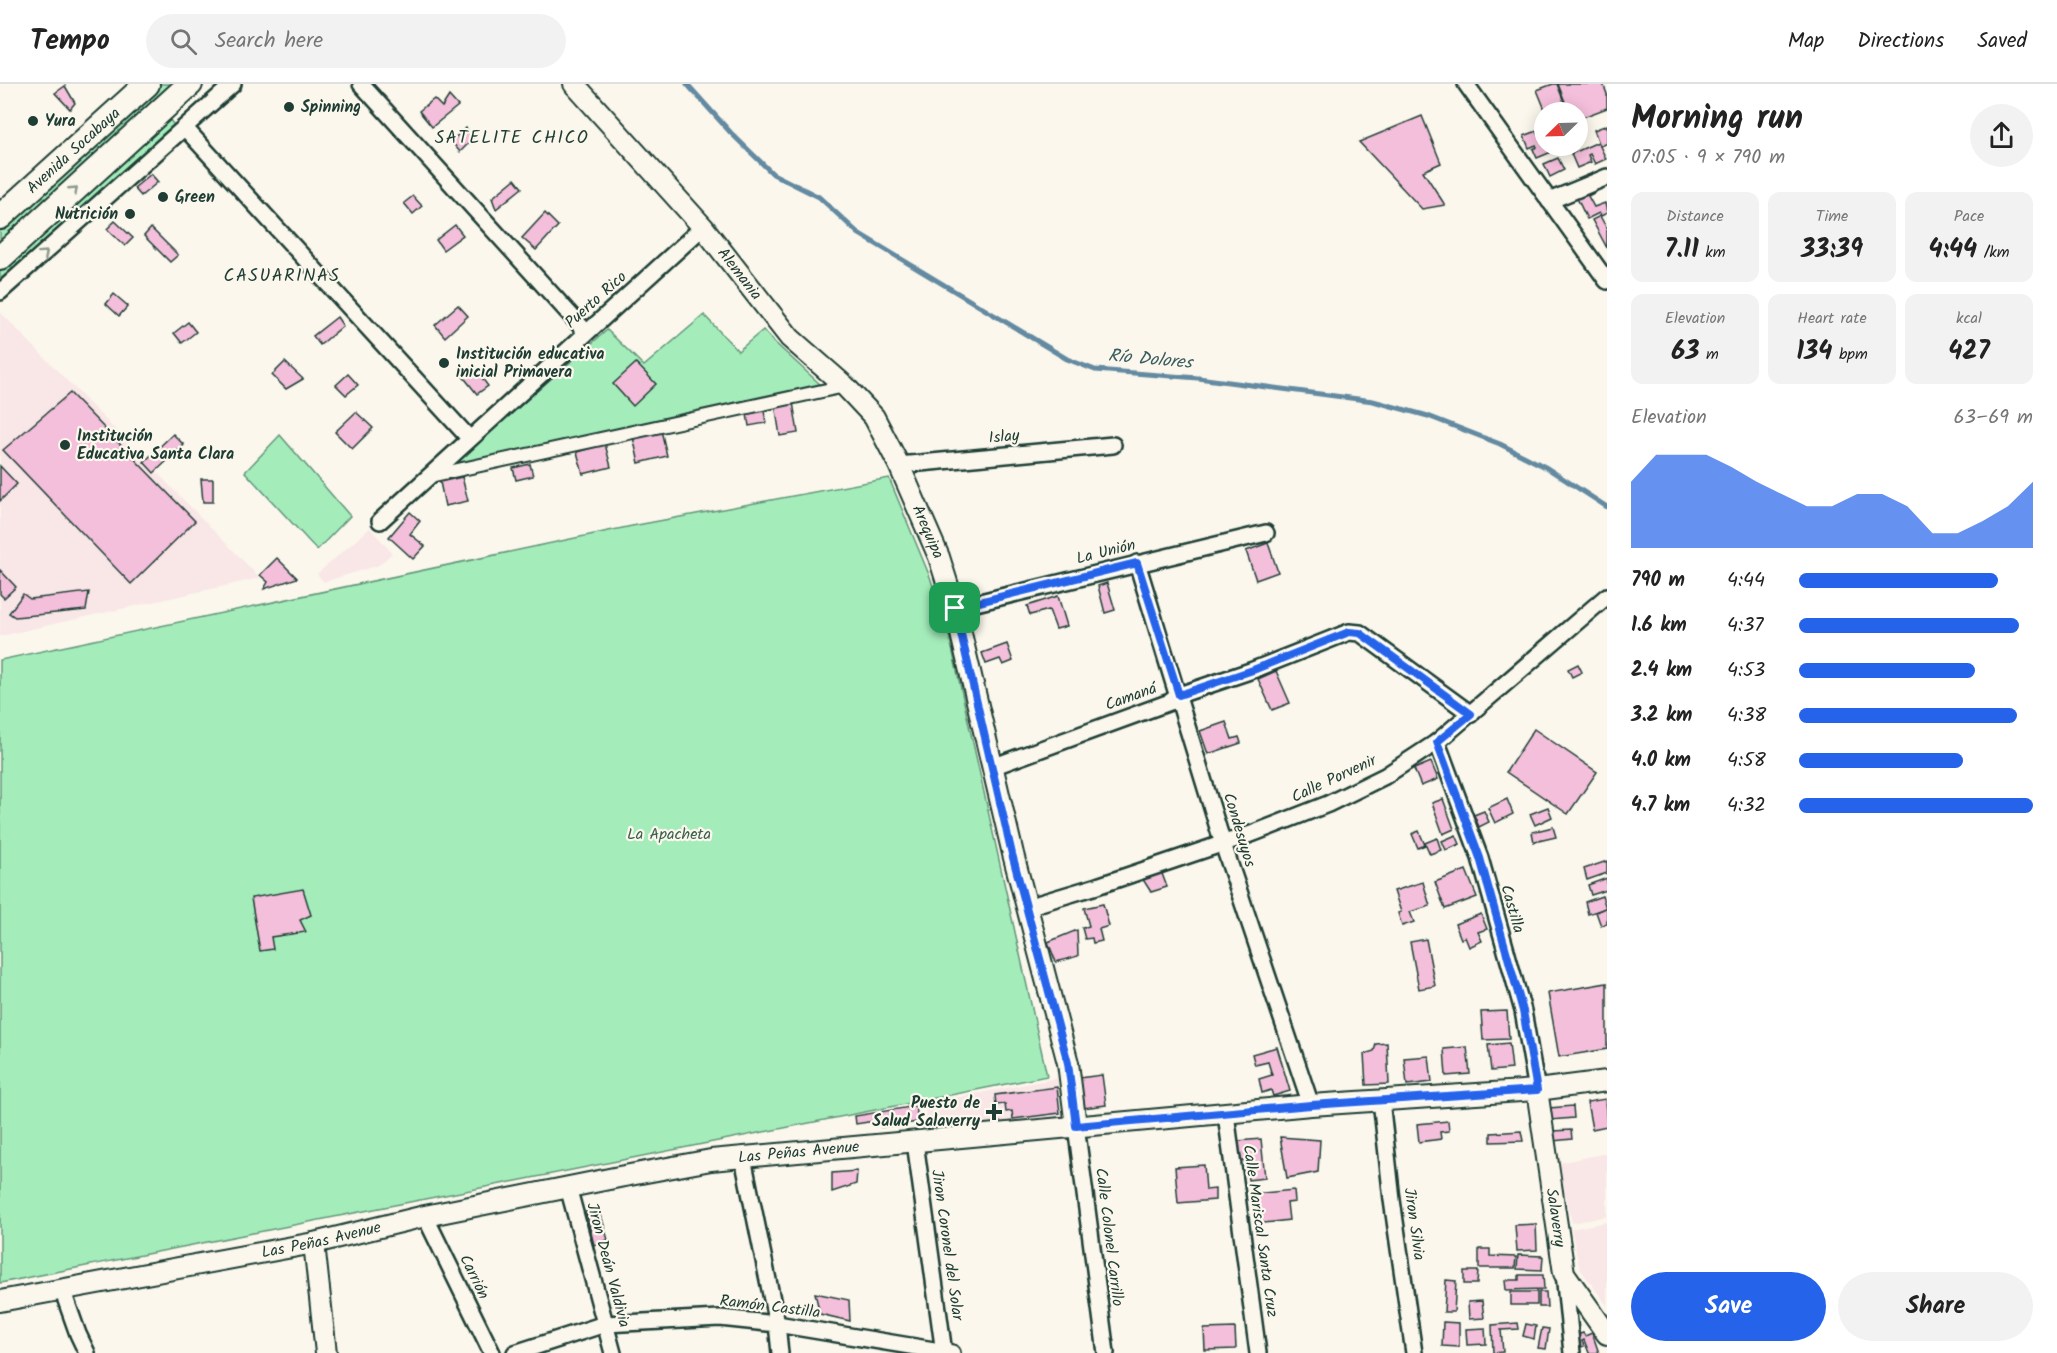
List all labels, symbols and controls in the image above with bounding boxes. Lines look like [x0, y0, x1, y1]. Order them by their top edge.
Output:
search box [146, 14, 566, 68]
text: Tempo [30, 19, 110, 64]
text: Search here [215, 24, 323, 59]
icon: search [167, 25, 200, 58]
text: Map [1788, 25, 1824, 58]
text: Directions [1857, 25, 1944, 58]
text: Saved [1977, 25, 2027, 58]
text: Morning run [1631, 93, 1803, 146]
place label: Spinning [301, 95, 361, 120]
marker: Spinning [282, 100, 296, 114]
street label: Avenida Socabaya [21, 101, 126, 200]
north arrow [1534, 102, 1588, 156]
map controls [1534, 102, 1588, 156]
button: share [1970, 104, 2033, 167]
place label: Yura [45, 109, 76, 134]
marker: Yura [26, 114, 40, 128]
district label: SATELITE CHICO [435, 124, 589, 153]
text: 07:05 · 9 × 790 m [1631, 142, 1785, 174]
place label: Green [175, 185, 215, 210]
one-way arrow [67, 186, 78, 197]
marker: Green [156, 190, 170, 204]
place label: Nutrición [55, 202, 118, 227]
text: Distance [1666, 204, 1724, 229]
text: Time [1816, 204, 1848, 229]
text: Pace [1954, 204, 1984, 229]
marker: Nutrición [123, 207, 137, 221]
text: 7.11 [1665, 229, 1699, 271]
text: 33:39 [1801, 229, 1863, 271]
text: 4:44 [1928, 229, 1977, 271]
text: km [1699, 240, 1725, 265]
text: /km [1977, 240, 2010, 265]
street label: Alemania [711, 242, 768, 305]
one-way arrow [37, 250, 48, 261]
district label: CASUARINAS [224, 262, 340, 291]
street label: Puerto Rico [559, 265, 633, 335]
text: Elevation [1665, 306, 1725, 331]
text: Heart rate [1797, 306, 1867, 331]
text: kcal [1956, 306, 1982, 331]
text: 63 [1671, 331, 1700, 373]
text: 134 [1796, 331, 1833, 373]
text: 427 [1948, 331, 1990, 373]
place label: Institución educativa inicial Primavera [456, 342, 604, 385]
water label: Río Dolores [1107, 342, 1196, 378]
text: m [1700, 342, 1719, 367]
text: bpm [1833, 342, 1868, 367]
marker: Institución educativa inicial Primavera [437, 356, 451, 370]
text: Elevation [1631, 402, 1707, 434]
text: 63–69 m [1953, 402, 2033, 434]
street label: Islay [988, 423, 1021, 451]
place label: Institución Educativa Santa Clara [77, 424, 234, 467]
marker: Institución Educativa Santa Clara [58, 438, 72, 452]
street label: Arequipa [905, 501, 951, 563]
street label: La Unión [1074, 533, 1138, 571]
text: 790 m [1631, 565, 1685, 597]
text: 4:44 [1727, 565, 1765, 597]
pin [929, 582, 980, 633]
icon: arrive [938, 591, 971, 624]
text: 1.6 km [1631, 610, 1687, 642]
text: 4:37 [1727, 610, 1764, 642]
text: 2.4 km [1631, 655, 1692, 687]
text: 4:53 [1727, 655, 1765, 687]
street label: Camaná [1102, 676, 1162, 718]
text: 3.2 km [1631, 700, 1692, 732]
text: 4:38 [1727, 700, 1766, 732]
text: 4.0 km [1631, 745, 1691, 777]
text: 4:58 [1727, 745, 1766, 777]
street label: Calle Porvenir [1287, 748, 1382, 810]
street label: Condesuyos [1216, 790, 1262, 870]
text: 4.7 km [1631, 790, 1690, 822]
text: 4:32 [1727, 790, 1766, 822]
park label: La Apacheta [627, 822, 711, 847]
street label: Castilla [1493, 882, 1531, 936]
place label: Puesto de Salud Salaverry [872, 1091, 981, 1134]
marker: Puesto de Salud Salaverry [985, 1103, 1003, 1121]
street label: Las Peñas Avenue [737, 1134, 860, 1170]
street label: Calle Mariscal Santa Cruz [1236, 1143, 1284, 1319]
street label: Calle Colonel Carrillo [1088, 1166, 1130, 1308]
street label: Jiron Coronel del Solar [924, 1168, 970, 1324]
street label: Jiron Silvia [1397, 1186, 1431, 1262]
street label: Salaverry [1539, 1186, 1573, 1249]
street label: Jiron Deán Valdivia [579, 1200, 637, 1330]
street label: Las Peñas Avenue [259, 1215, 384, 1265]
street label: Carrión [452, 1250, 496, 1304]
button: Save [1631, 1272, 1826, 1341]
button: Share [1838, 1272, 2033, 1341]
street label: Ramón Castilla [718, 1288, 822, 1326]

